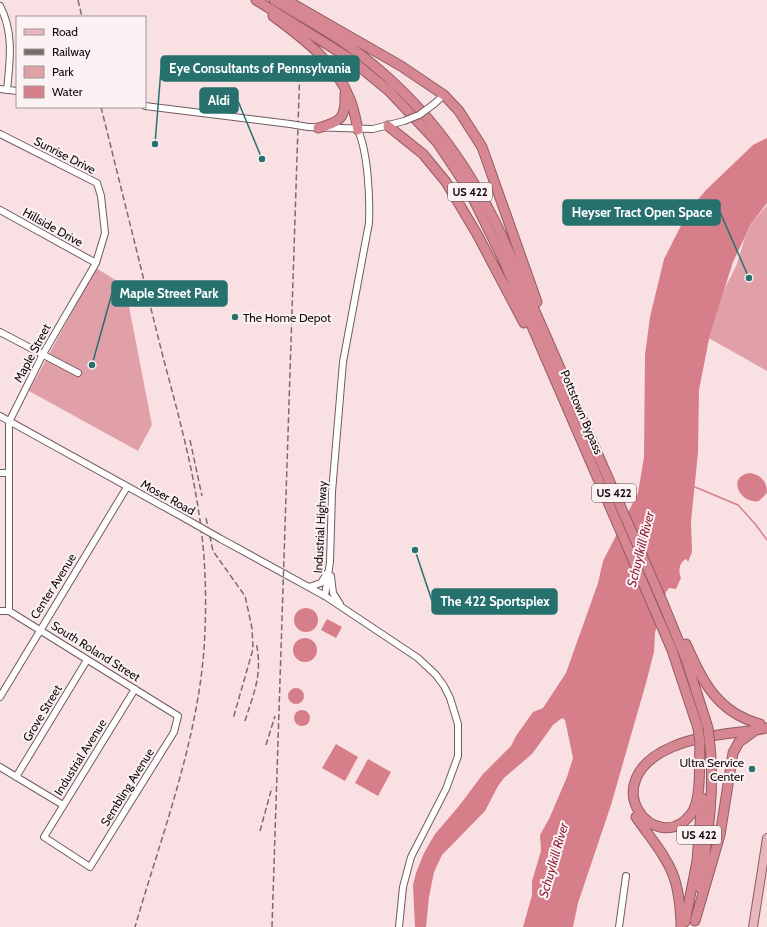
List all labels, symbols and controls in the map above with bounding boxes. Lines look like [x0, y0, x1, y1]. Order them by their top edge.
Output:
legend [16, 16, 146, 108]
text: Road [52, 24, 78, 39]
text: Railway [52, 44, 90, 59]
callout: Eye Consultants of Pennsylvania [161, 56, 359, 81]
text: Eye Consultants of Pennsylvania [169, 60, 352, 76]
text: Park [52, 64, 74, 79]
text: Water [52, 84, 83, 99]
callout: Aldi [200, 88, 238, 113]
text: Aldi [208, 92, 230, 108]
street label: Sunrise Drive [32, 133, 98, 177]
road number: US 422 [448, 183, 492, 201]
callout: Heyser Tract Open Space [563, 200, 720, 225]
street label: Hillside Drive [20, 204, 86, 250]
text: Heyser Tract Open Space [572, 204, 712, 220]
callout: Maple Street Park [112, 281, 227, 306]
text: Maple Street Park [119, 285, 219, 301]
place label: The Home Depot [243, 310, 331, 325]
marker: The Home Depot [230, 312, 240, 322]
street label: Maple Street [10, 321, 54, 385]
street label: Pottstown Bypass [557, 368, 607, 457]
street label: Moser Road [138, 476, 198, 518]
street label: Industrial Highway [310, 480, 330, 574]
road number: US 422 [592, 484, 636, 502]
water label: Schuylkill River [623, 509, 657, 588]
street label: Center Avenue [27, 550, 79, 622]
callout: The 422 Sportsplex [432, 589, 557, 614]
text: The 422 Sportsplex [440, 593, 550, 609]
street label: South Roland Street [49, 618, 143, 684]
street label: Grove Street [19, 682, 65, 744]
street label: Industrial Avenue [51, 716, 109, 798]
street label: Sembling Avenue [97, 745, 157, 829]
place label: Ultra Service Center [680, 755, 744, 784]
marker: Ultra Service Center [747, 764, 757, 774]
water label: Schuylkill River [535, 820, 572, 899]
road number: US 422 [677, 826, 721, 844]

